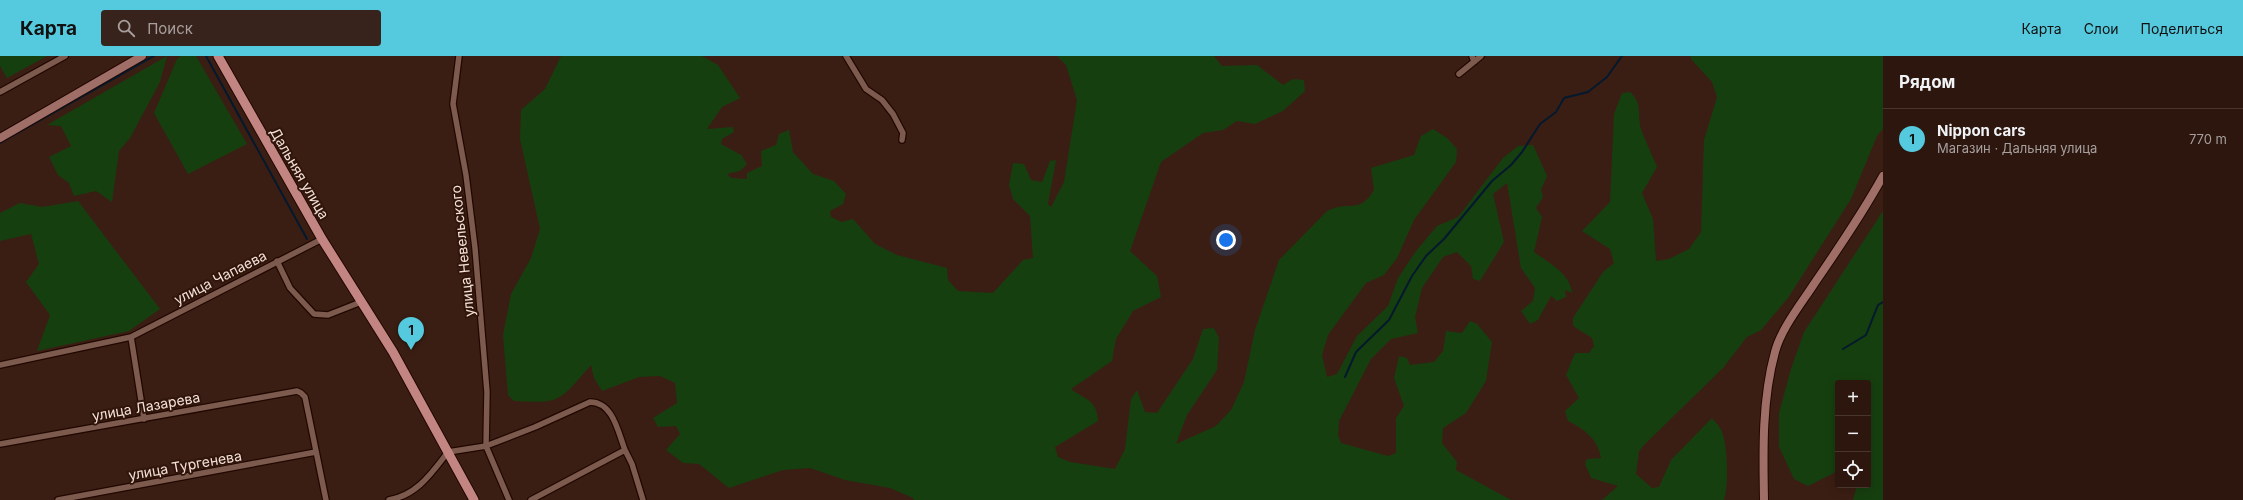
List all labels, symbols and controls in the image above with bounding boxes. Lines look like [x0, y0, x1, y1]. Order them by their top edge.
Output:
search box [101, 10, 381, 46]
text: Карта [20, 17, 77, 40]
icon: search [115, 17, 137, 39]
text: Поиск [147, 19, 193, 38]
text: Карта [2021, 20, 2062, 37]
text: Слои [2084, 20, 2119, 37]
text: Поделиться [2141, 20, 2223, 37]
text: Рядом [1899, 72, 1955, 92]
text: Nippon cars [1937, 121, 2026, 140]
street label: Дальняя улица [267, 124, 333, 222]
text: 1 [1909, 131, 1915, 147]
text: 770 m [2189, 131, 2227, 147]
text: Магазин · Дальняя улица [1937, 140, 2097, 156]
street label: улица Невельского [447, 184, 477, 318]
your location [1216, 230, 1236, 250]
street label: улица Чапаева [171, 246, 269, 308]
pin: 1 [398, 317, 424, 350]
map controls [1835, 380, 1871, 488]
button: + [1835, 380, 1871, 416]
street label: улица Лазарева [91, 388, 201, 424]
button: − [1835, 416, 1871, 452]
street label: улица Тургенева [127, 447, 243, 483]
button: locate [1835, 452, 1871, 488]

